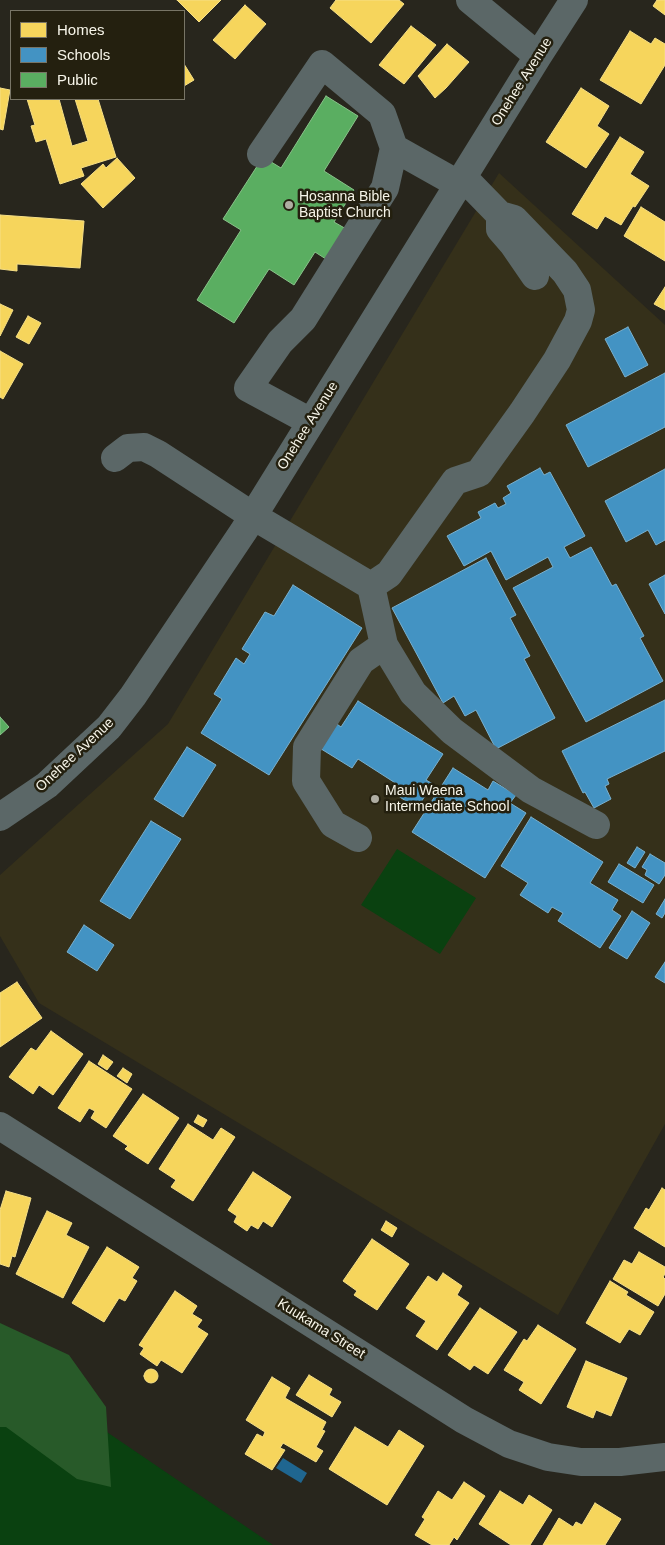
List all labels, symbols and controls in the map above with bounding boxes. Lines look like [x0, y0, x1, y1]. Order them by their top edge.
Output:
legend [10, 10, 185, 100]
text: Homes [57, 21, 105, 38]
street label: Onehee Avenue [488, 35, 556, 129]
text: Schools [57, 46, 110, 63]
text: Public [57, 71, 98, 88]
place label: Hosanna Bible Baptist Church [299, 189, 391, 222]
marker: Hosanna Bible Baptist Church [283, 199, 295, 211]
street label: Onehee Avenue [274, 379, 342, 473]
street label: Onehee Avenue [32, 714, 118, 796]
place label: Maui Waena Intermediate School [385, 783, 510, 816]
marker: Maui Waena Intermediate School [369, 793, 381, 805]
street label: Kuukama Street [274, 1295, 368, 1363]

